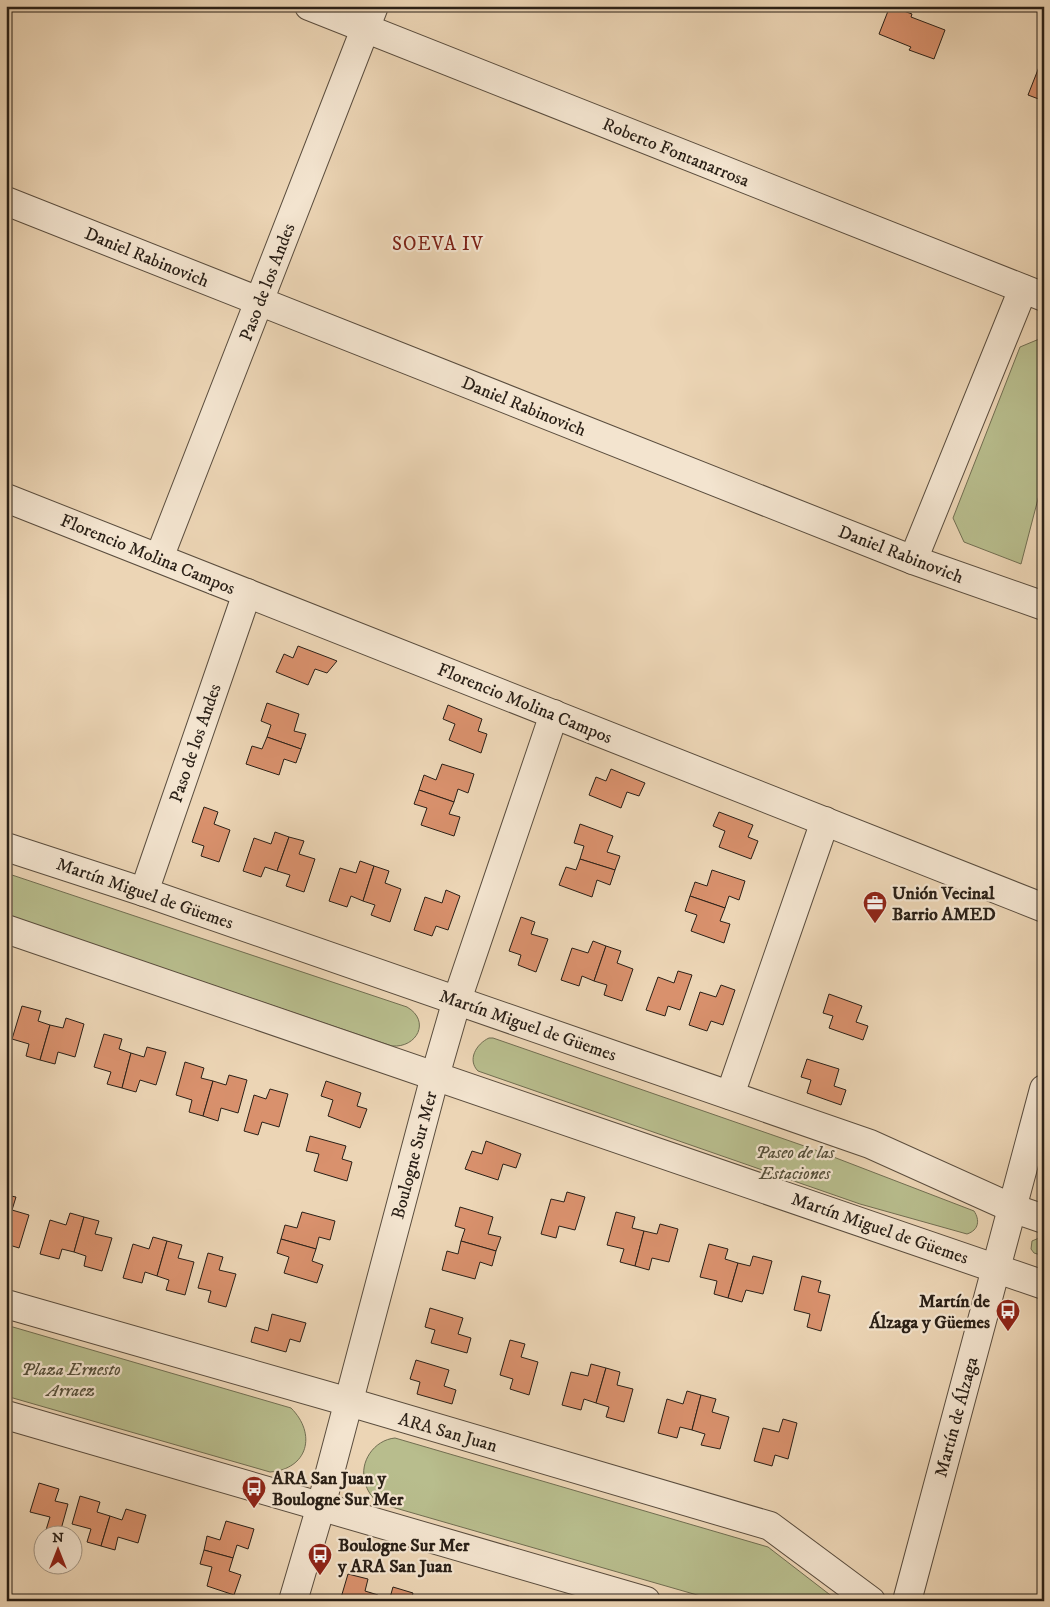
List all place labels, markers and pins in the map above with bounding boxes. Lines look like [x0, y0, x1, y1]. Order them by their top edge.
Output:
place label: Unión Vecinal Barrio AMED [892, 883, 996, 926]
office icon: Unión Vecinal Barrio AMED [862, 890, 888, 924]
place label: Martín de Álzaga y Güemes [868, 1291, 991, 1334]
bus stop icon: Martín de Álzaga y Güemes [995, 1298, 1021, 1332]
place label: ARA San Juan y Boulogne Sur Mer [271, 1468, 404, 1511]
bus stop icon: ARA San Juan y Boulogne Sur Mer [241, 1475, 267, 1509]
place label: Boulogne Sur Mer y ARA San Juan [337, 1535, 470, 1578]
bus stop icon: Boulogne Sur Mer y ARA San Juan [307, 1542, 333, 1576]

